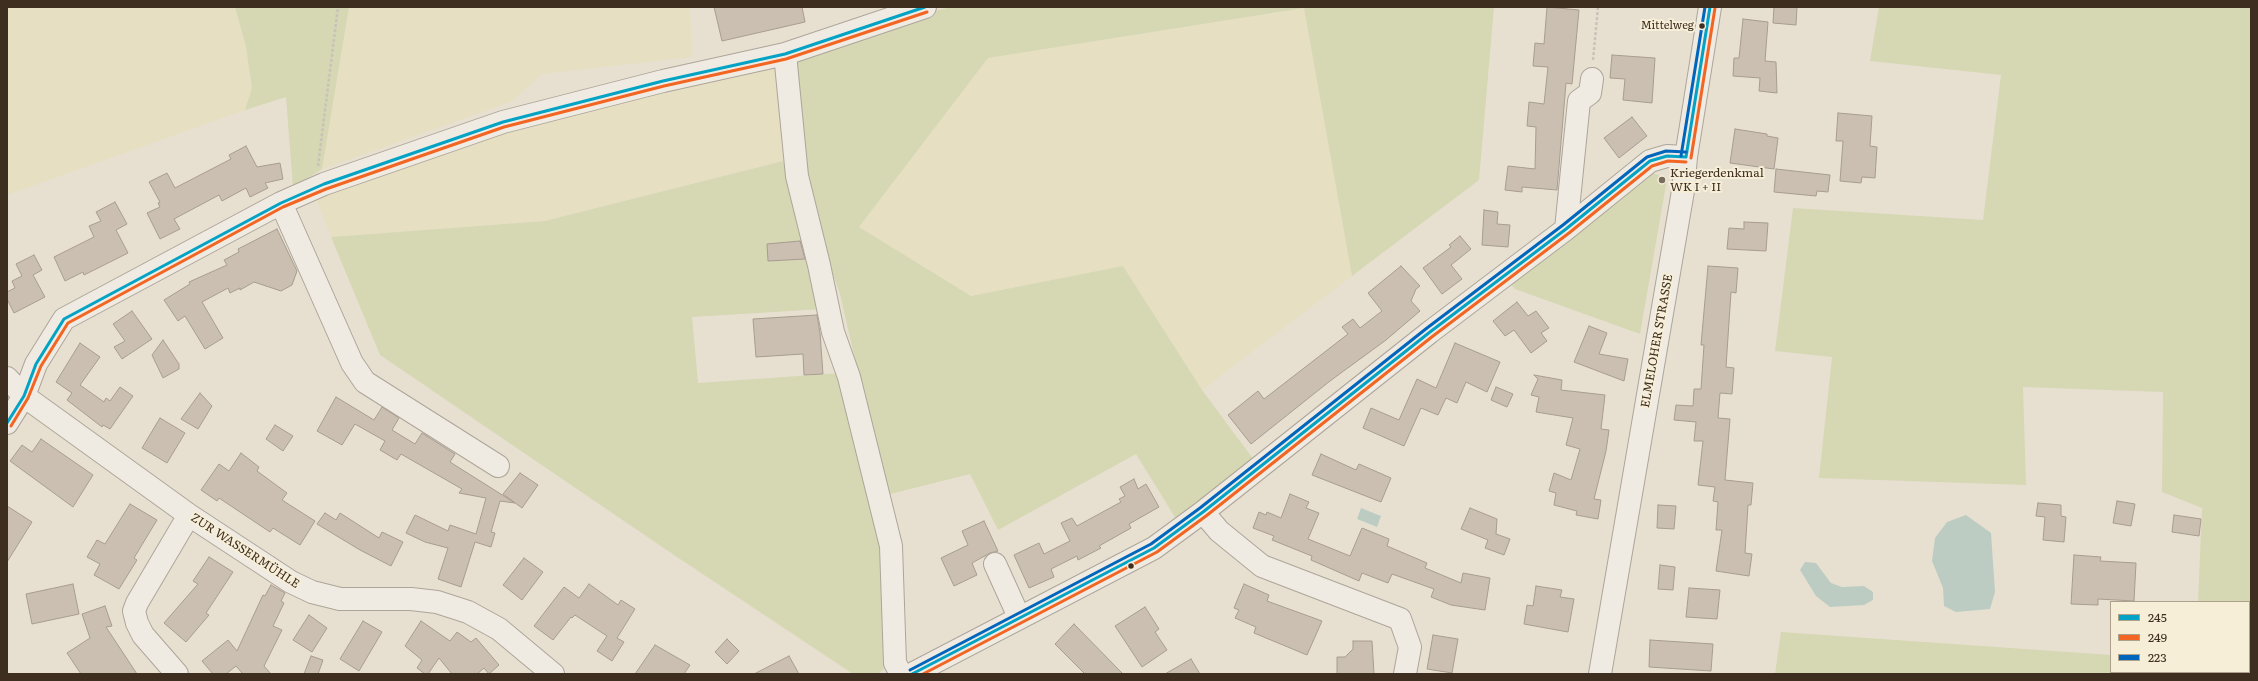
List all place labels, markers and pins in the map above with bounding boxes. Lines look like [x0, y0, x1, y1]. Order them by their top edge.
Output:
place label: Mittelweg [1641, 19, 1694, 33]
marker: Mittelweg [1697, 21, 1707, 31]
place label: Kriegerdenkmal WK I + II [1670, 166, 1764, 194]
marker: Kriegerdenkmal WK I + II [1657, 175, 1667, 185]
unlabelled marker [1126, 561, 1136, 571]

